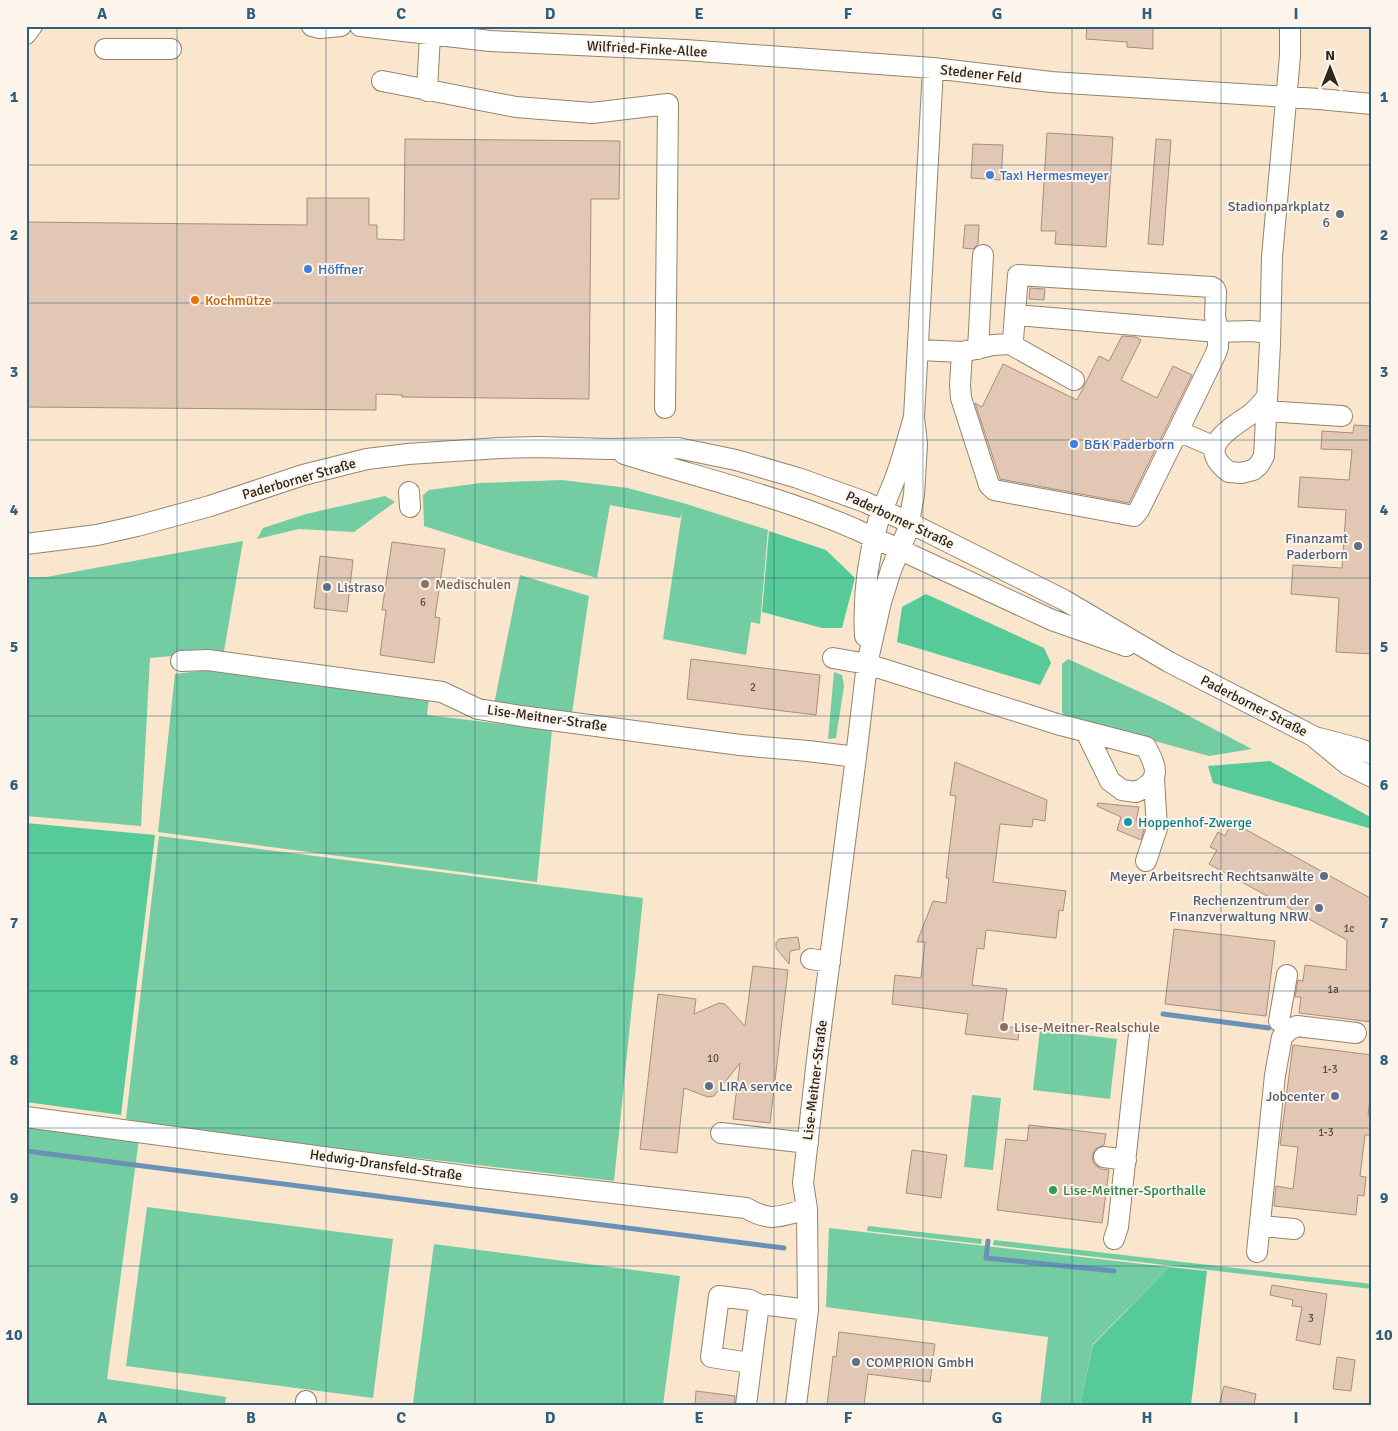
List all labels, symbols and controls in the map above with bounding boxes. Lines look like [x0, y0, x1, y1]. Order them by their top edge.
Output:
text: A [97, 4, 108, 24]
text: B [246, 4, 256, 24]
text: C [396, 4, 406, 24]
text: D [545, 4, 556, 24]
text: E [694, 4, 704, 24]
text: F [844, 4, 853, 24]
text: G [992, 4, 1002, 24]
text: H [1142, 4, 1152, 24]
text: I [1293, 4, 1299, 24]
street label: Wilfried-Finke-Allee [586, 37, 708, 61]
north arrow [1306, 42, 1356, 92]
text: N [1325, 47, 1335, 64]
street label: Stedener Feld [939, 61, 1023, 87]
text: 1 [10, 87, 19, 107]
text: 1 [1380, 87, 1389, 107]
place label: Taxi Hermesmeyer [1000, 167, 1110, 184]
marker: Taxi Hermesmeyer [984, 169, 996, 181]
place label: Stadionparkplatz 6 [1228, 198, 1330, 231]
marker: Stadionparkplatz 6 [1334, 208, 1346, 220]
text: 2 [10, 225, 18, 245]
text: 2 [1380, 225, 1388, 245]
place label: Höffner [318, 261, 364, 278]
marker: Höffner [302, 263, 314, 275]
place label: Kochmütze [205, 292, 272, 309]
marker: Kochmütze [189, 294, 201, 306]
text: 3 [10, 362, 18, 382]
text: 3 [1380, 362, 1388, 382]
place label: B&K Paderborn [1084, 436, 1174, 453]
marker: B&K Paderborn [1068, 438, 1080, 450]
street label: Paderborner Straße [240, 455, 358, 503]
street label: Paderborner Straße [843, 487, 957, 553]
text: 4 [10, 500, 19, 520]
text: 4 [1380, 500, 1389, 520]
place label: Finanzamt Paderborn [1285, 530, 1348, 563]
marker: Finanzamt Paderborn [1352, 540, 1364, 552]
place label: Medischulen [435, 576, 511, 593]
marker: Medischulen [419, 578, 431, 590]
place label: Listraso [337, 579, 384, 596]
marker: Listraso [321, 581, 333, 593]
house number: 6 [420, 596, 426, 609]
text: 5 [10, 637, 18, 657]
text: 5 [1380, 637, 1388, 657]
street label: Paderborner Straße [1198, 672, 1310, 740]
house number: 2 [750, 681, 756, 694]
street label: Lise-Meitner-Straße [486, 701, 608, 735]
text: 6 [10, 775, 19, 795]
text: 6 [1380, 775, 1389, 795]
place label: Hoppenhof-Zwerge [1138, 814, 1252, 831]
marker: Hoppenhof-Zwerge [1122, 816, 1134, 828]
place label: Meyer Arbeitsrecht Rechtsanwälte [1110, 868, 1314, 885]
marker: Meyer Arbeitsrecht Rechtsanwälte [1318, 870, 1330, 882]
place label: Rechenzentrum der Finanzverwaltung NRW [1169, 892, 1310, 925]
marker: Rechenzentrum der Finanzverwaltung NRW [1313, 902, 1325, 914]
text: 7 [10, 913, 19, 933]
text: 7 [1380, 913, 1389, 933]
house number: 1c [1343, 922, 1355, 935]
house number: 1a [1327, 983, 1339, 996]
street label: Lise-Meitner-Straße [799, 1019, 831, 1141]
place label: Lise-Meitner-Realschule [1014, 1019, 1160, 1036]
marker: Lise-Meitner-Realschule [998, 1021, 1010, 1033]
text: 8 [10, 1050, 19, 1070]
text: 8 [1380, 1050, 1389, 1070]
house number: 10 [707, 1052, 719, 1065]
house number: 1-3 [1322, 1063, 1338, 1076]
place label: LIRA service [719, 1078, 793, 1095]
marker: LIRA service [703, 1080, 715, 1092]
place label: Jobcenter [1266, 1088, 1326, 1105]
marker: Jobcenter [1329, 1090, 1341, 1102]
house number: 1-3 [1318, 1126, 1334, 1139]
street label: Hedwig-Dransfeld-Straße [309, 1146, 463, 1184]
place label: Lise-Meitner-Sporthalle [1063, 1182, 1206, 1199]
marker: Lise-Meitner-Sporthalle [1047, 1184, 1059, 1196]
text: 9 [10, 1188, 19, 1208]
text: 9 [1380, 1188, 1389, 1208]
house number: 3 [1308, 1312, 1314, 1325]
text: 10 [5, 1325, 23, 1345]
text: 10 [1375, 1325, 1393, 1345]
place label: COMPRION GmbH [866, 1354, 974, 1371]
marker: COMPRION GmbH [850, 1356, 862, 1368]
text: A [97, 1408, 108, 1428]
text: B [246, 1408, 256, 1428]
text: C [396, 1408, 406, 1428]
text: D [545, 1408, 556, 1428]
text: E [694, 1408, 704, 1428]
text: F [844, 1408, 853, 1428]
text: G [992, 1408, 1002, 1428]
text: H [1142, 1408, 1152, 1428]
text: I [1293, 1408, 1299, 1428]

